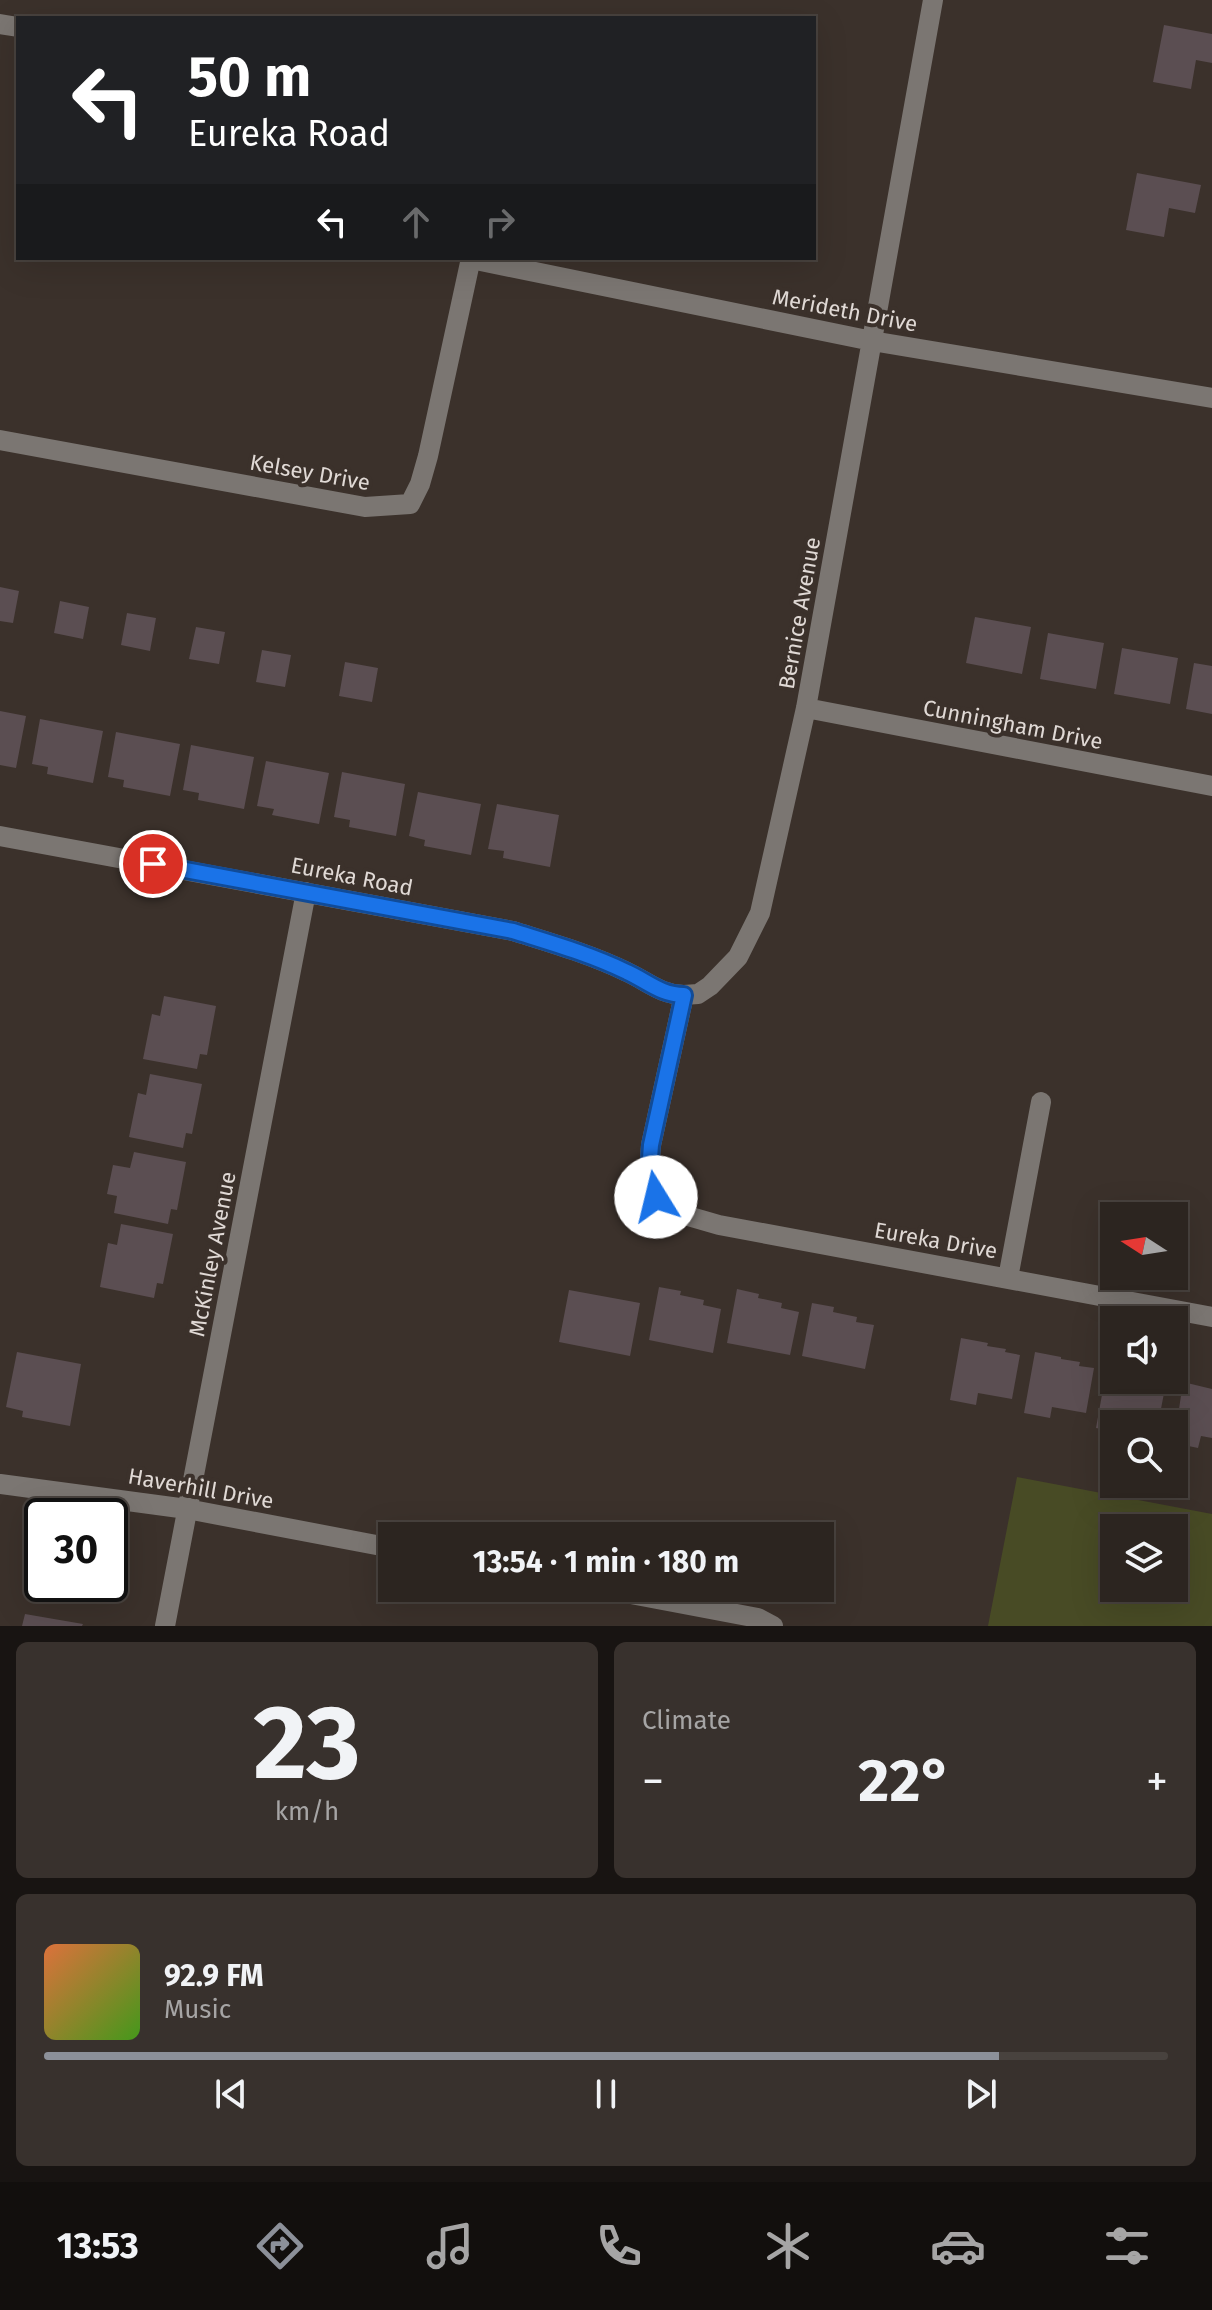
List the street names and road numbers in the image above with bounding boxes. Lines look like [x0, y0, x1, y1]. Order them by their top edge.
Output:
street label: Merideth Drive [770, 283, 920, 338]
street label: Kelsey Drive [248, 449, 372, 496]
street label: Bernice Avenue [773, 535, 826, 691]
street label: Cunningham Drive [921, 694, 1105, 755]
street label: Eureka Road [289, 851, 415, 902]
street label: McKinley Avenue [183, 1169, 242, 1339]
street label: Eureka Drive [872, 1216, 1000, 1265]
street label: Haverhill Drive [126, 1462, 276, 1515]

